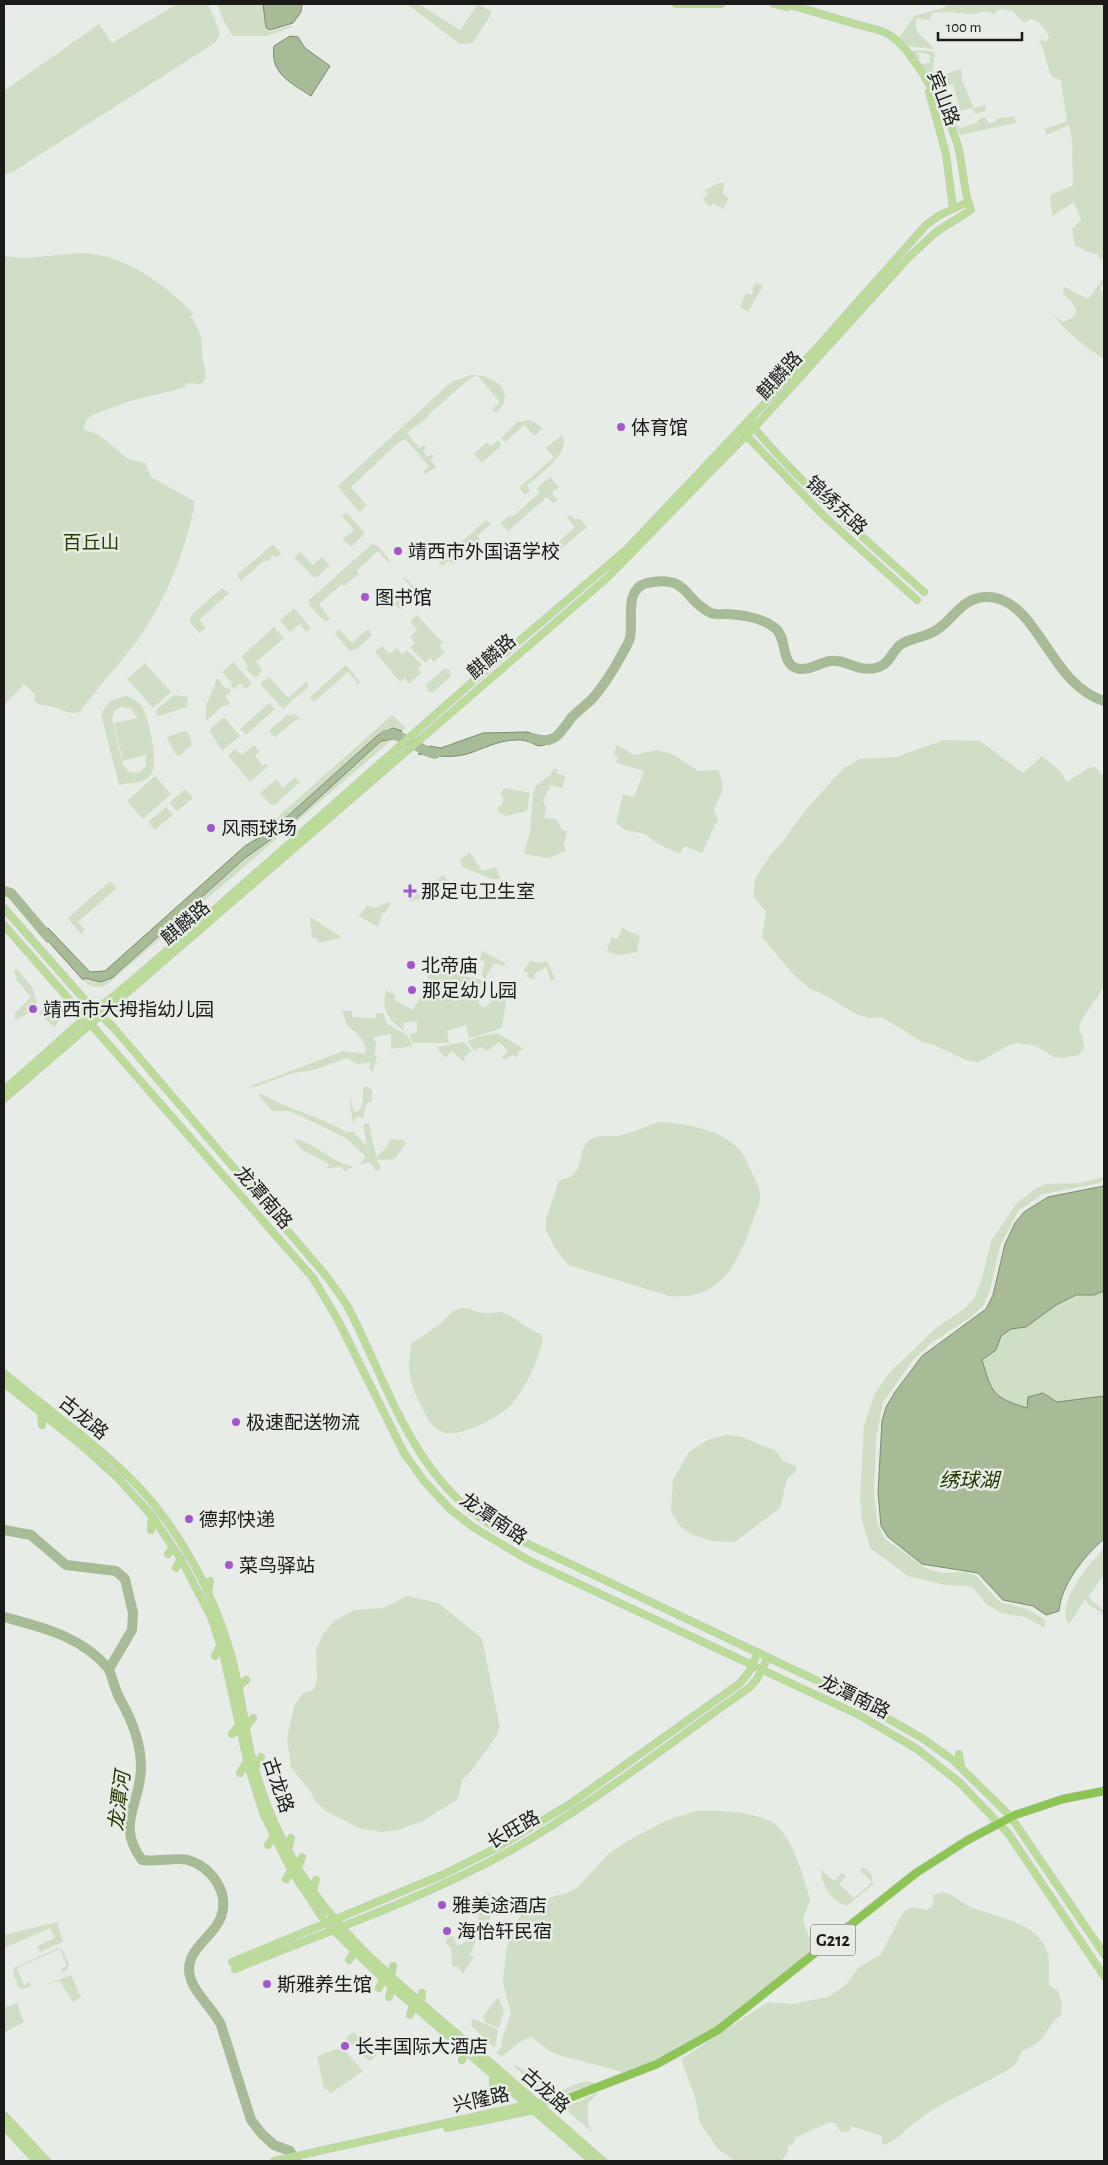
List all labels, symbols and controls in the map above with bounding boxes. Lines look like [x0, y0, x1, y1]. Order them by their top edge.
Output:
scale bar [938, 10, 1022, 42]
text: 100 m [946, 20, 981, 35]
street label: 宾山路 [924, 68, 964, 129]
street label: 麒麟路 [753, 348, 806, 404]
place label: 体育馆 [631, 417, 688, 438]
marker: 体育馆 [615, 421, 627, 433]
street label: 锦绣东路 [802, 472, 872, 539]
park label: 百丘山 [62, 533, 120, 553]
place label: 靖西市外国语学校 [408, 541, 560, 562]
marker: 靖西市外国语学校 [392, 545, 404, 557]
place label: 图书馆 [375, 587, 432, 608]
marker: 图书馆 [359, 591, 371, 603]
street label: 麒麟路 [464, 631, 520, 683]
place label: 风雨球场 [221, 819, 297, 839]
marker: 风雨球场 [205, 822, 217, 834]
place label: 那足屯卫生室 [421, 881, 535, 902]
marker: 那足屯卫生室 [403, 884, 417, 898]
street label: 麒麟路 [157, 897, 214, 949]
place label: 北帝庙 [421, 955, 478, 976]
marker: 北帝庙 [405, 959, 417, 971]
place label: 那足幼儿园 [422, 981, 517, 1001]
marker: 那足幼儿园 [406, 984, 418, 996]
place label: 靖西市大拇指幼儿园 [43, 999, 214, 1020]
marker: 靖西市大拇指幼儿园 [27, 1003, 39, 1015]
street label: 龙潭南路 [231, 1162, 296, 1233]
street label: 古龙路 [55, 1392, 112, 1443]
place label: 极速配送物流 [246, 1413, 360, 1433]
marker: 极速配送物流 [230, 1416, 242, 1428]
water label: 绣球湖 [939, 1470, 1002, 1491]
street label: 龙潭南路 [456, 1489, 531, 1548]
place label: 德邦快递 [199, 1509, 275, 1530]
marker: 德邦快递 [183, 1513, 195, 1525]
place label: 菜鸟驿站 [239, 1555, 315, 1576]
marker: 菜鸟驿站 [223, 1559, 235, 1571]
street label: 龙潭南路 [816, 1671, 893, 1723]
street label: 古龙路 [259, 1755, 297, 1816]
water label: 龙潭河 [105, 1766, 134, 1832]
street label: 长旺路 [484, 1807, 543, 1853]
place label: 雅美途酒店 [452, 1895, 547, 1916]
marker: 雅美途酒店 [436, 1899, 448, 1911]
place label: 海怡轩民宿 [457, 1921, 552, 1942]
road number: G212 [810, 1924, 856, 1956]
marker: 海怡轩民宿 [441, 1925, 453, 1937]
place label: 斯雅养生馆 [277, 1974, 372, 1995]
marker: 斯雅养生馆 [261, 1978, 273, 1990]
place label: 长丰国际大酒店 [355, 2037, 488, 2057]
marker: 长丰国际大酒店 [339, 2040, 351, 2052]
street label: 古龙路 [517, 2065, 573, 2117]
street label: 兴隆路 [451, 2084, 511, 2116]

